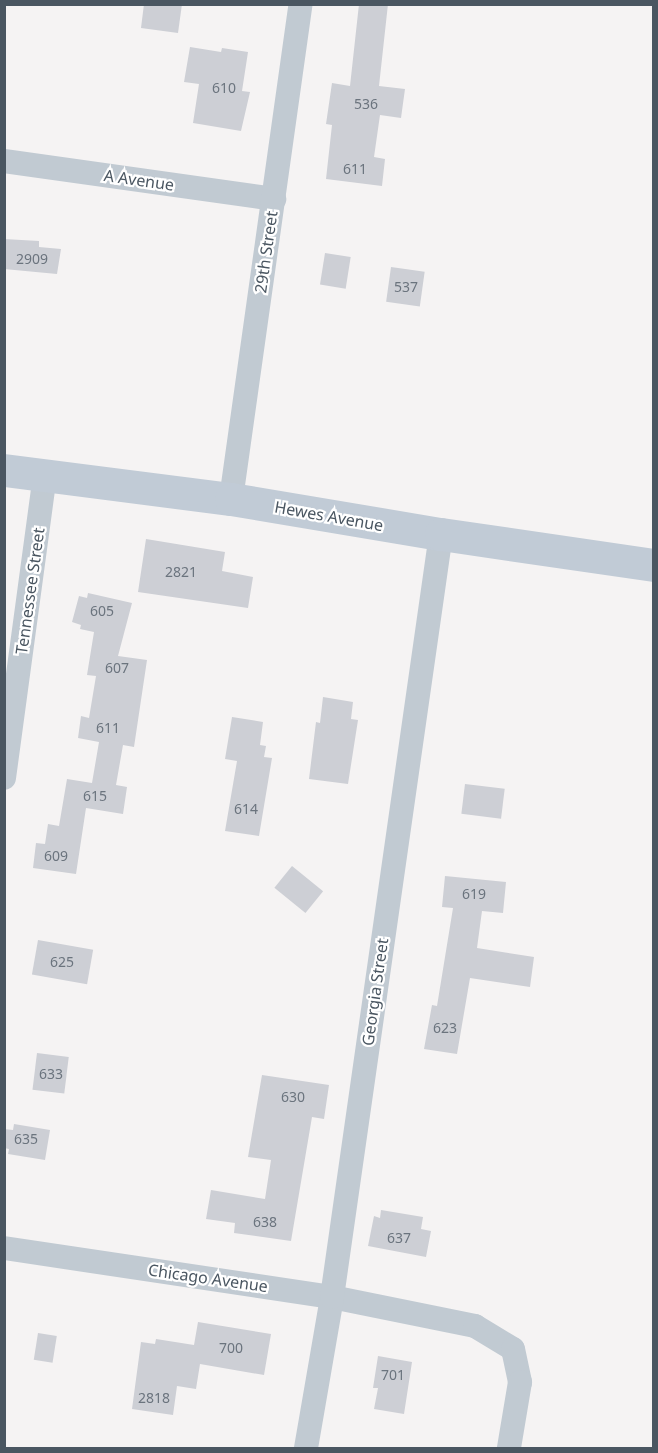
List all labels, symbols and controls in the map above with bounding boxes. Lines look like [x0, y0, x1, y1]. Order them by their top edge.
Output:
house number: 610 [212, 80, 236, 96]
house number: 536 [354, 96, 378, 112]
house number: 611 [343, 161, 367, 177]
street label: A Avenue [103, 166, 175, 194]
street label: 29th Street [251, 210, 281, 294]
house number: 2909 [16, 251, 48, 267]
house number: 537 [394, 279, 418, 295]
street label: Hewes Avenue [273, 497, 385, 535]
street label: Tennessee Street [12, 526, 48, 656]
house number: 2821 [165, 564, 197, 580]
house number: 605 [90, 603, 114, 619]
house number: 607 [105, 660, 129, 676]
house number: 611 [96, 720, 120, 736]
house number: 615 [83, 788, 107, 804]
house number: 614 [234, 801, 258, 817]
house number: 609 [44, 848, 68, 864]
house number: 619 [462, 886, 486, 902]
street label: Georgia Street [358, 937, 392, 1047]
house number: 625 [50, 954, 74, 970]
house number: 623 [433, 1020, 457, 1036]
house number: 633 [39, 1066, 63, 1082]
house number: 630 [281, 1089, 305, 1105]
house number: 635 [14, 1131, 38, 1147]
house number: 638 [253, 1214, 277, 1230]
house number: 637 [387, 1230, 411, 1246]
street label: Chicago Avenue [147, 1260, 269, 1296]
house number: 700 [219, 1340, 243, 1356]
house number: 701 [381, 1367, 405, 1383]
house number: 2818 [138, 1390, 170, 1406]

